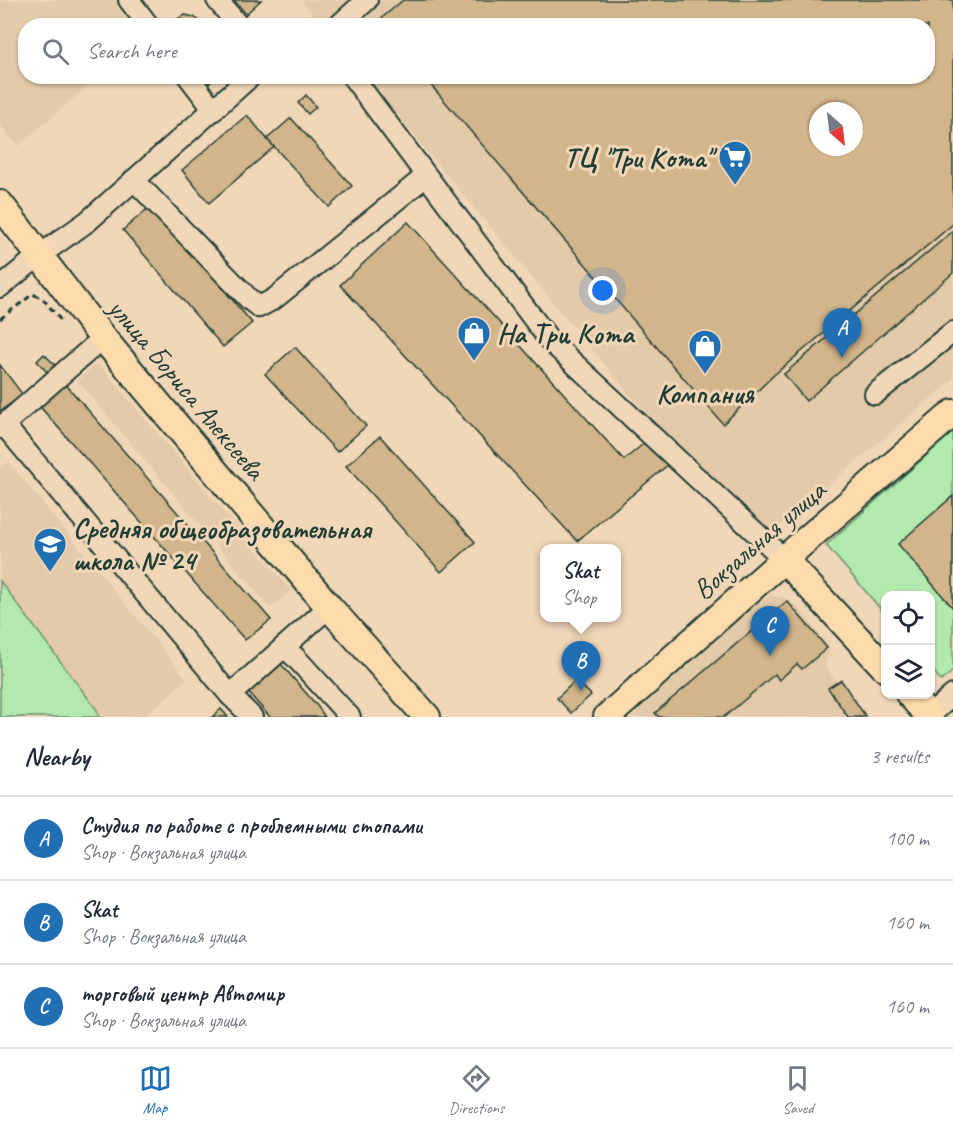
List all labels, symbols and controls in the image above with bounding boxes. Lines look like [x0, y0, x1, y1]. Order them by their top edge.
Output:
search box [18, 18, 935, 84]
icon: search [39, 35, 72, 68]
text: Search here [87, 37, 177, 65]
north arrow [809, 102, 863, 156]
supermarket icon: ТЦ "Три Кота" [717, 139, 753, 186]
place label: ТЦ "Три Кота" [564, 140, 718, 175]
your location [588, 276, 617, 305]
street label: улица Бориса Алексеева [100, 290, 274, 488]
pin: A [822, 308, 862, 358]
shop icon: На Три Кота [456, 315, 492, 362]
place label: На Три Кота [497, 316, 636, 351]
shop icon: Компания [687, 328, 723, 375]
place label: Компания [656, 376, 755, 411]
street label: Вокзальная улица [686, 472, 834, 607]
place label: Средняя общеобразовательная школа № 24 [73, 511, 373, 578]
school or university icon: Средняя общеобразовательная школа № 24 [32, 526, 68, 573]
popup [540, 544, 621, 622]
text: Skat [562, 557, 599, 585]
text: Shop [562, 585, 596, 610]
map controls [881, 591, 935, 699]
button: locate [881, 591, 935, 645]
pin: C [750, 606, 790, 656]
pin: B [562, 642, 600, 691]
button: layers [881, 645, 935, 699]
text: Nearby [24, 740, 89, 773]
text: 3 results [870, 744, 929, 769]
text: Студия по работе с проблемными стопами [81, 812, 422, 840]
text: A [38, 826, 49, 851]
text: 100 m [886, 826, 929, 851]
text: Shop · Вокзальная улица [81, 840, 246, 865]
text: Skat [81, 896, 117, 924]
text: B [38, 910, 49, 935]
text: 160 m [886, 910, 929, 935]
text: Shop · Вокзальная улица [81, 924, 246, 949]
text: торговый центр Автомир [81, 980, 284, 1008]
text: C [39, 994, 48, 1019]
text: 160 m [886, 994, 929, 1019]
text: Shop · Вокзальная улица [81, 1008, 246, 1033]
tab: Map [139, 1062, 172, 1118]
tab: Directions [449, 1062, 504, 1118]
tab: Saved [781, 1062, 814, 1118]

